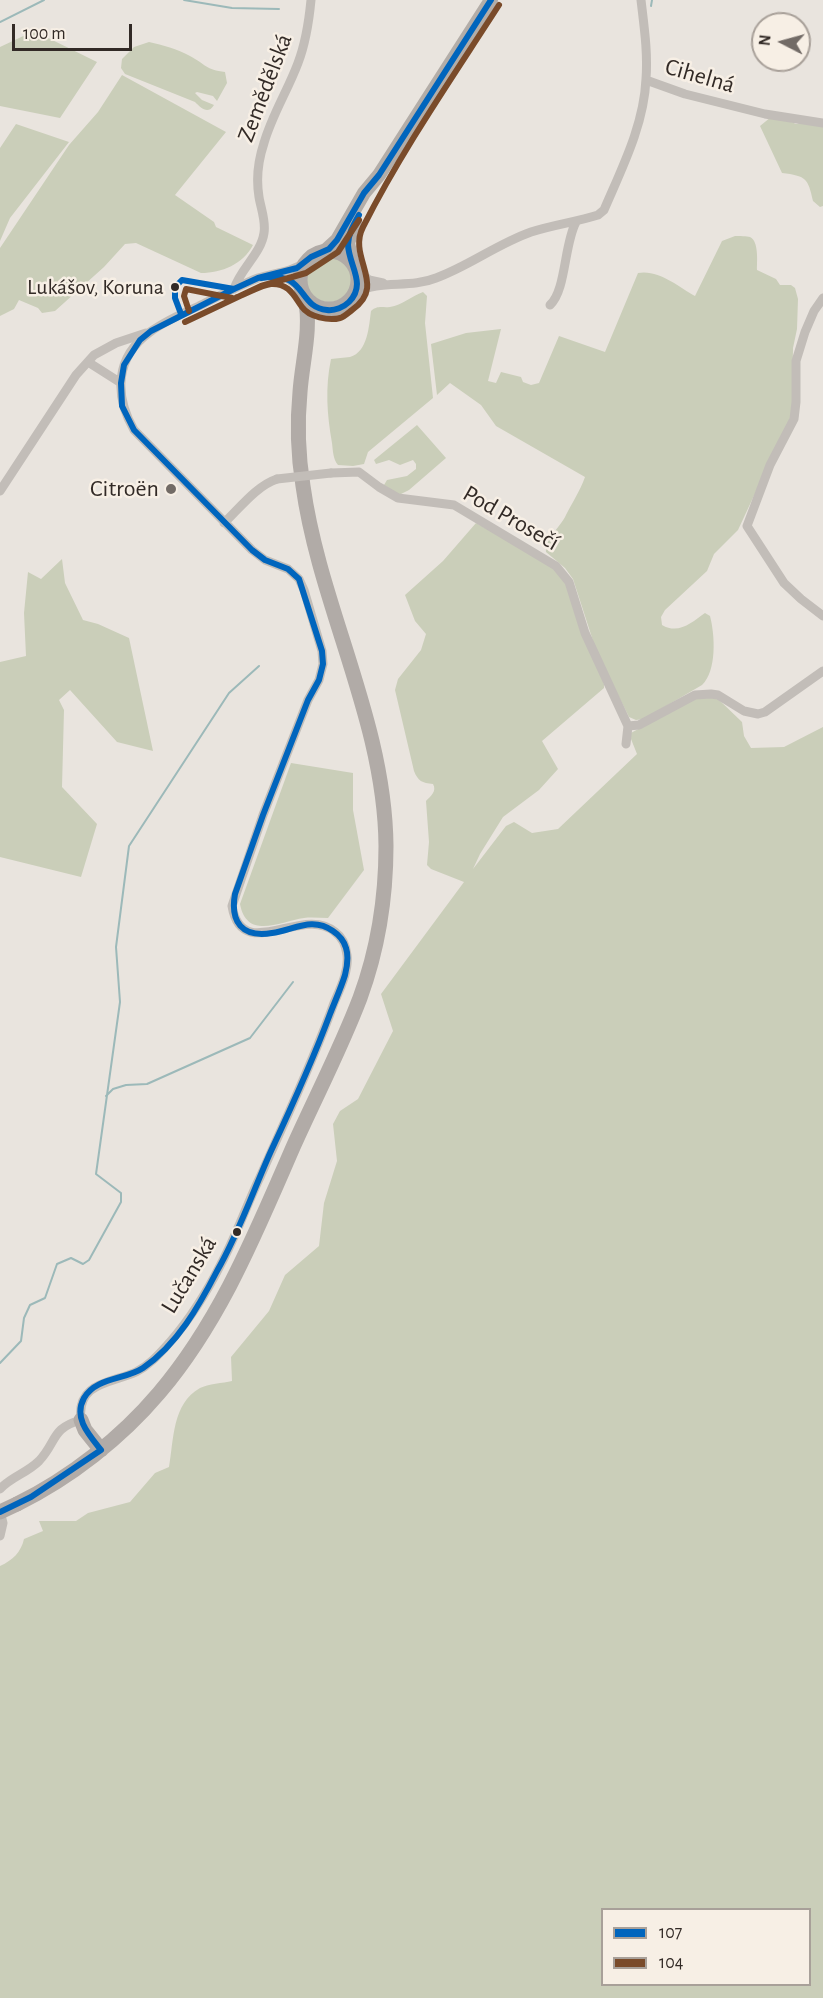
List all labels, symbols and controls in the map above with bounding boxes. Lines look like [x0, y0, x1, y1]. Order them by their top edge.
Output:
scale bar [15, 12, 135, 50]
north arrow [751, 12, 811, 72]
text: 100 m [23, 25, 66, 43]
street label: Zemědělská [231, 30, 299, 146]
text: N [757, 34, 774, 47]
street label: Cihelná [662, 52, 738, 100]
place label: Lukášov, Koruna [27, 274, 164, 300]
marker: Lukášov, Koruna [169, 281, 181, 293]
place label: Citroën [90, 475, 159, 503]
street label: Pod Prosečí [458, 479, 564, 557]
marker: Citroën [164, 482, 178, 496]
unlabelled marker [231, 1226, 243, 1238]
street label: Lučanská [155, 1231, 223, 1319]
legend [601, 1908, 811, 1986]
text: 107 [659, 1924, 682, 1942]
text: 104 [659, 1954, 683, 1972]

